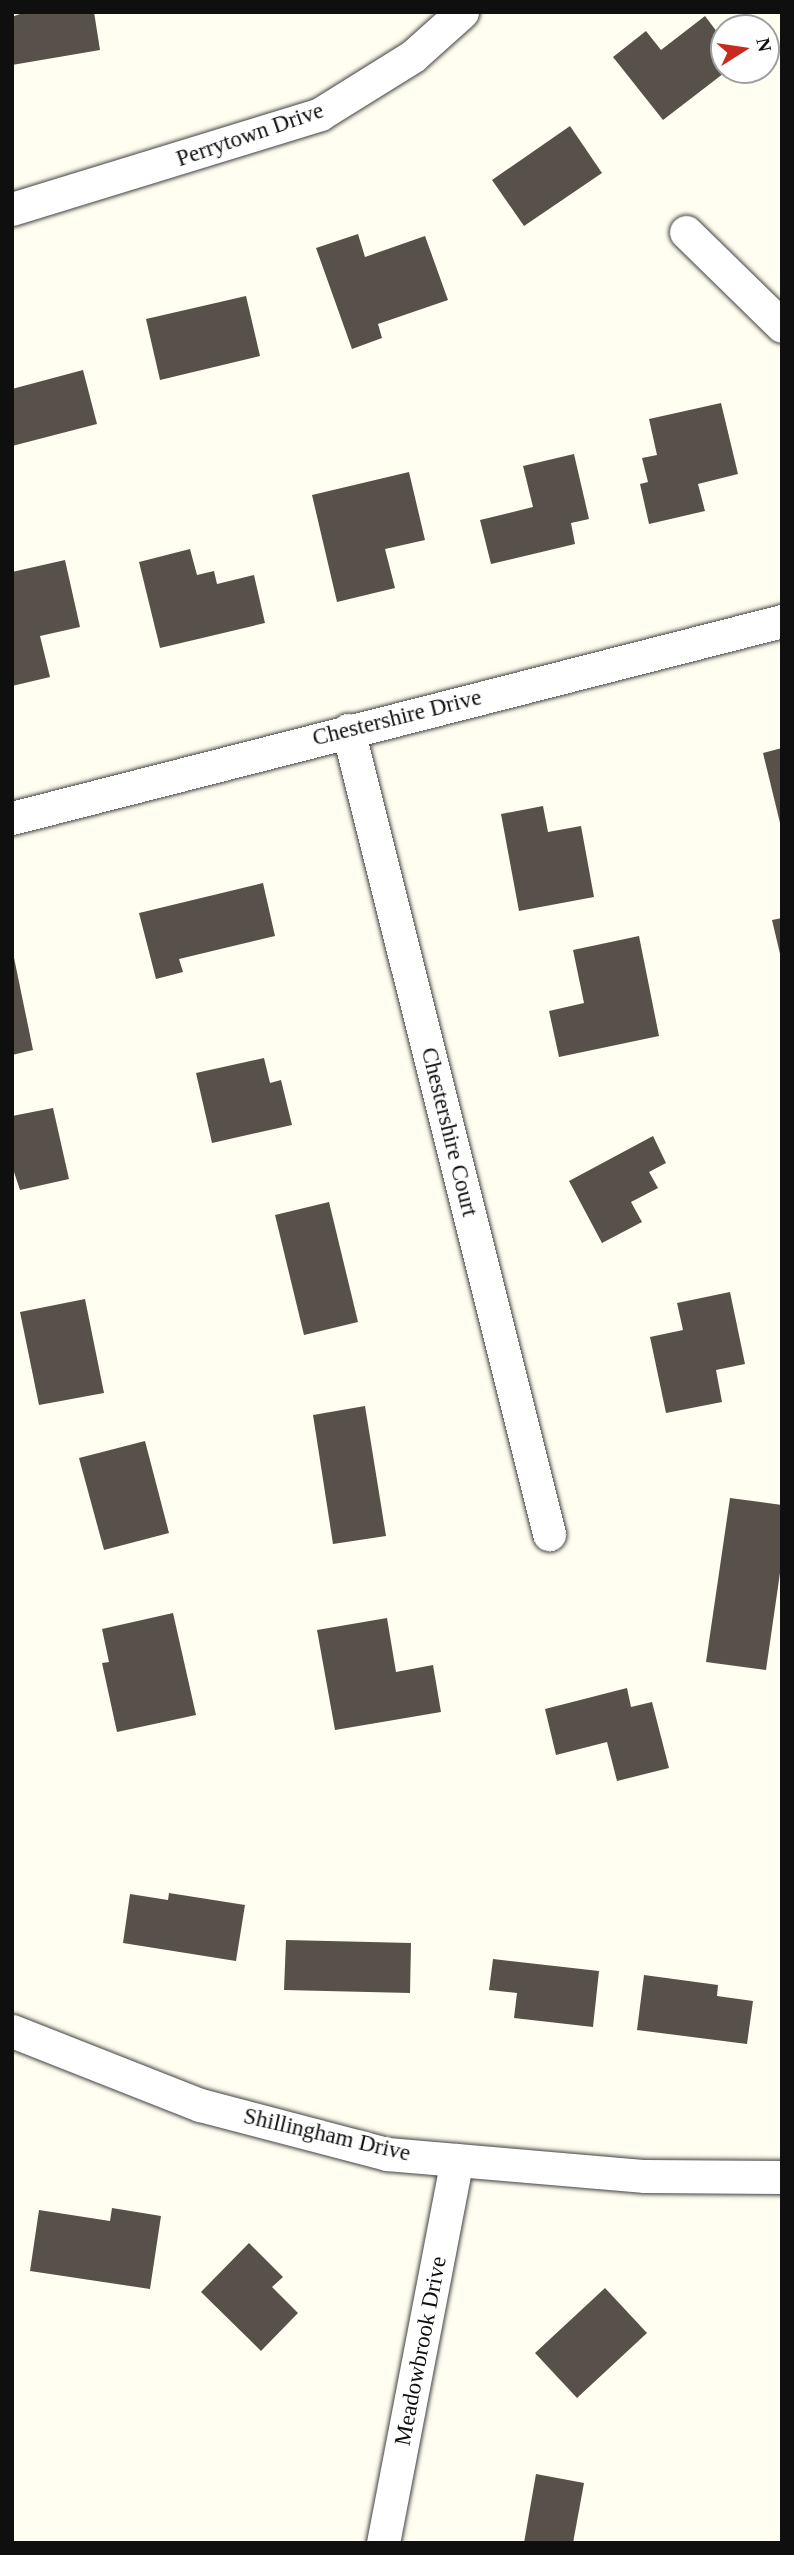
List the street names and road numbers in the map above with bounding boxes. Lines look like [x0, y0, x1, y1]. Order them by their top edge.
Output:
street label: Perrytown Drive [173, 97, 327, 173]
street label: Chestershire Drive [310, 684, 484, 752]
street label: Chestershire Court [415, 1045, 483, 1219]
street label: Shillingham Drive [241, 2102, 413, 2168]
street label: Meadowbrook Drive [389, 2254, 453, 2448]

